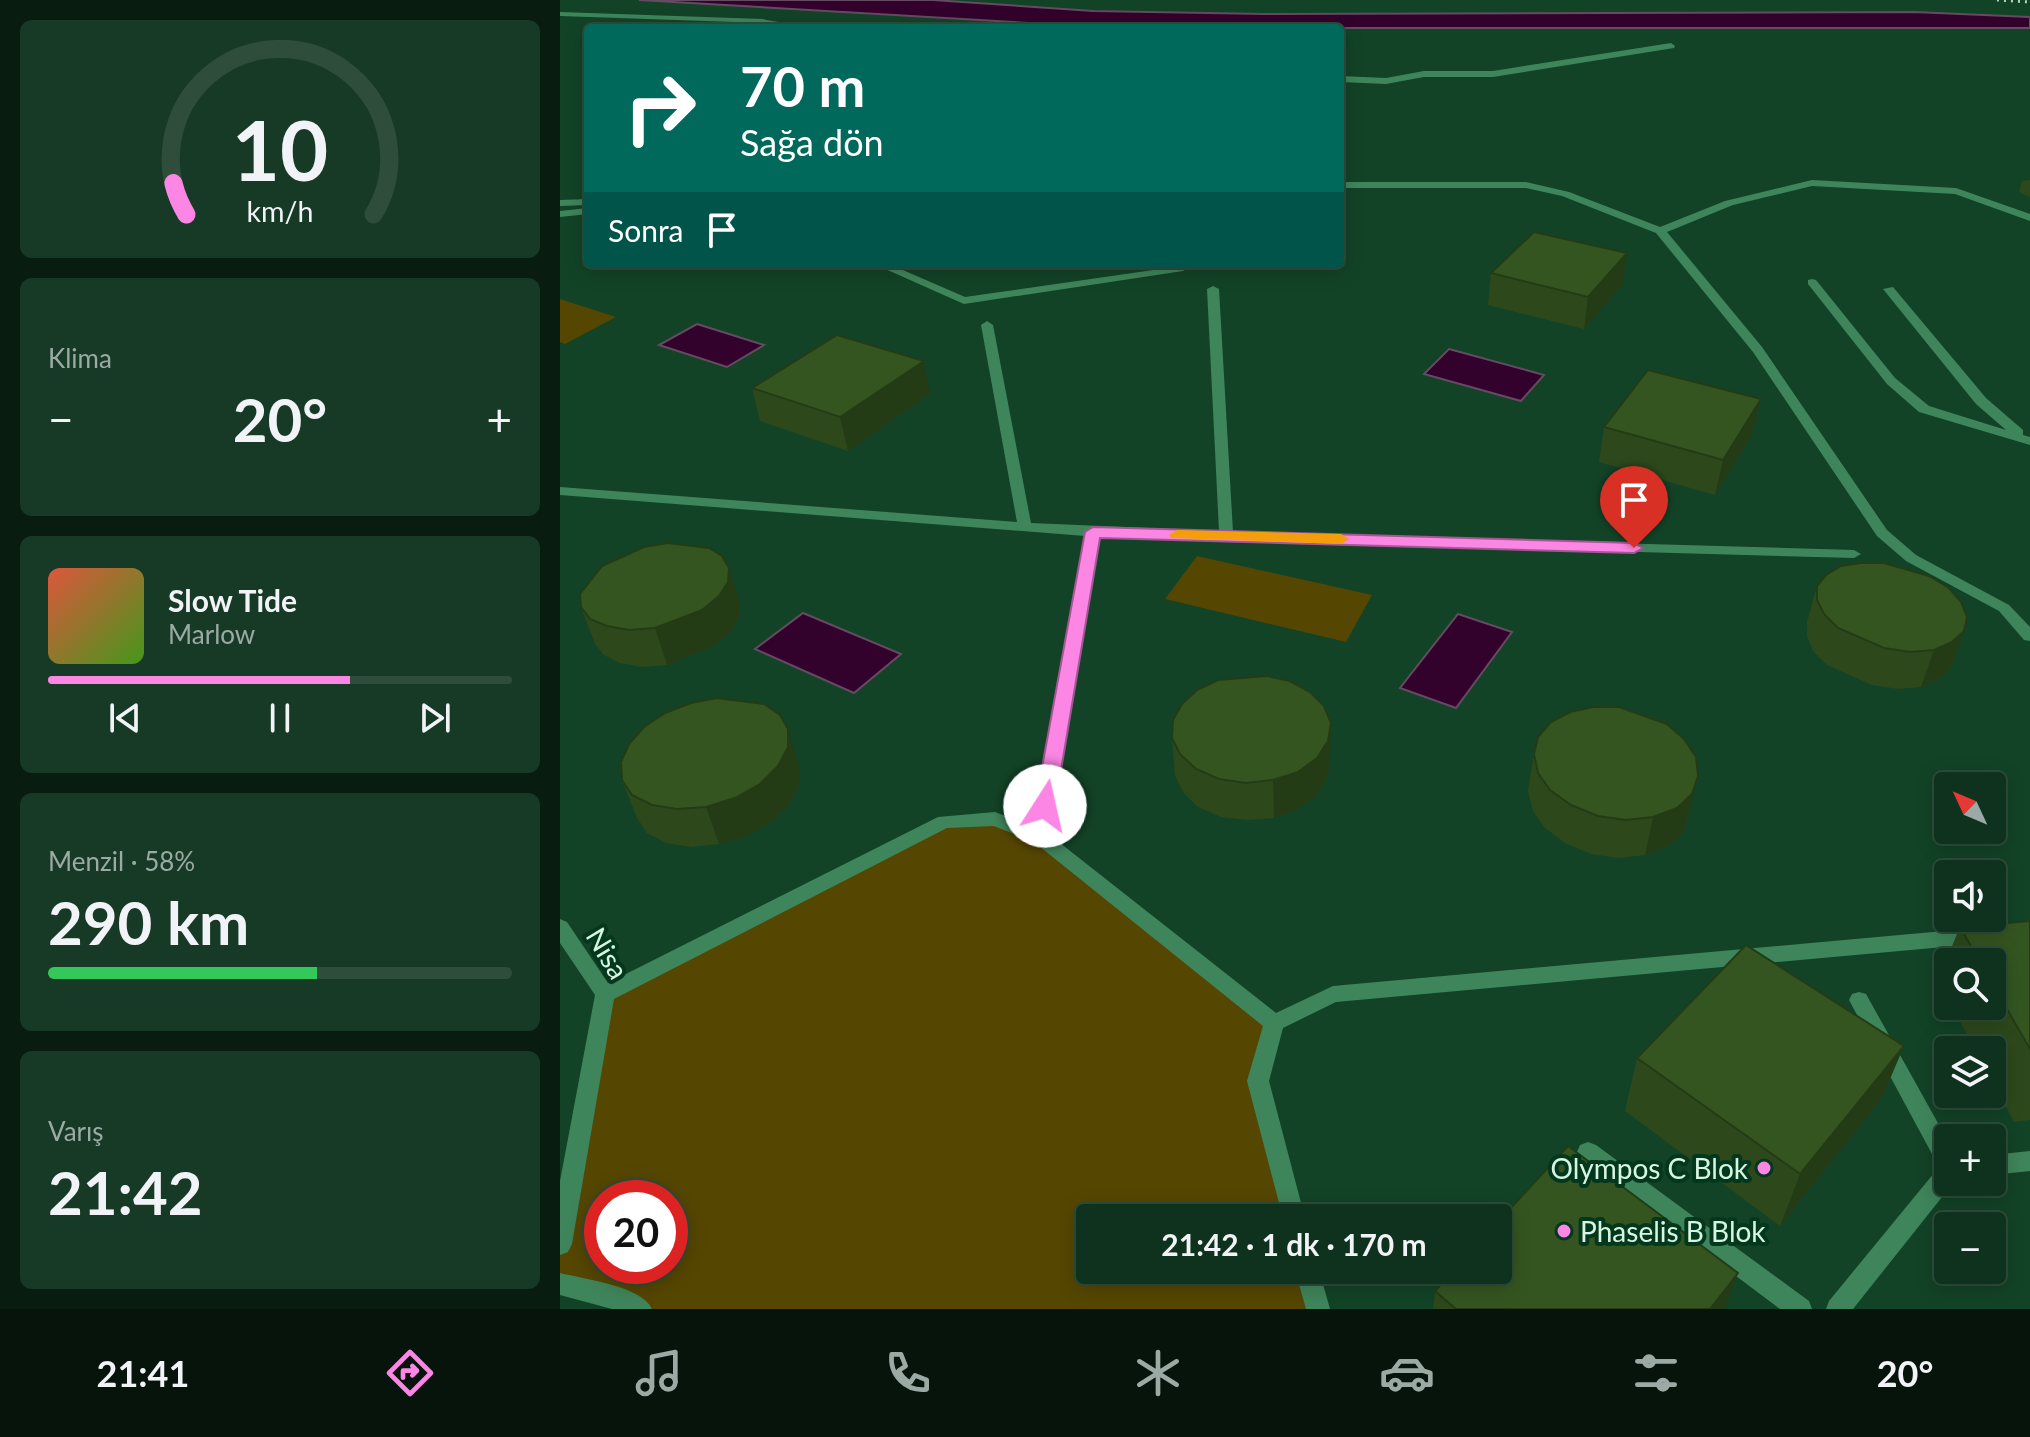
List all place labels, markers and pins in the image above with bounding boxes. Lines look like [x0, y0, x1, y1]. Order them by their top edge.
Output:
pin [1600, 466, 1668, 548]
place label: Olympos C Blok [1551, 1151, 1749, 1185]
marker: Olympos C Blok [1755, 1159, 1773, 1177]
place label: Phaselis B Blok [1580, 1214, 1766, 1248]
marker: Phaselis B Blok [1555, 1222, 1573, 1240]

